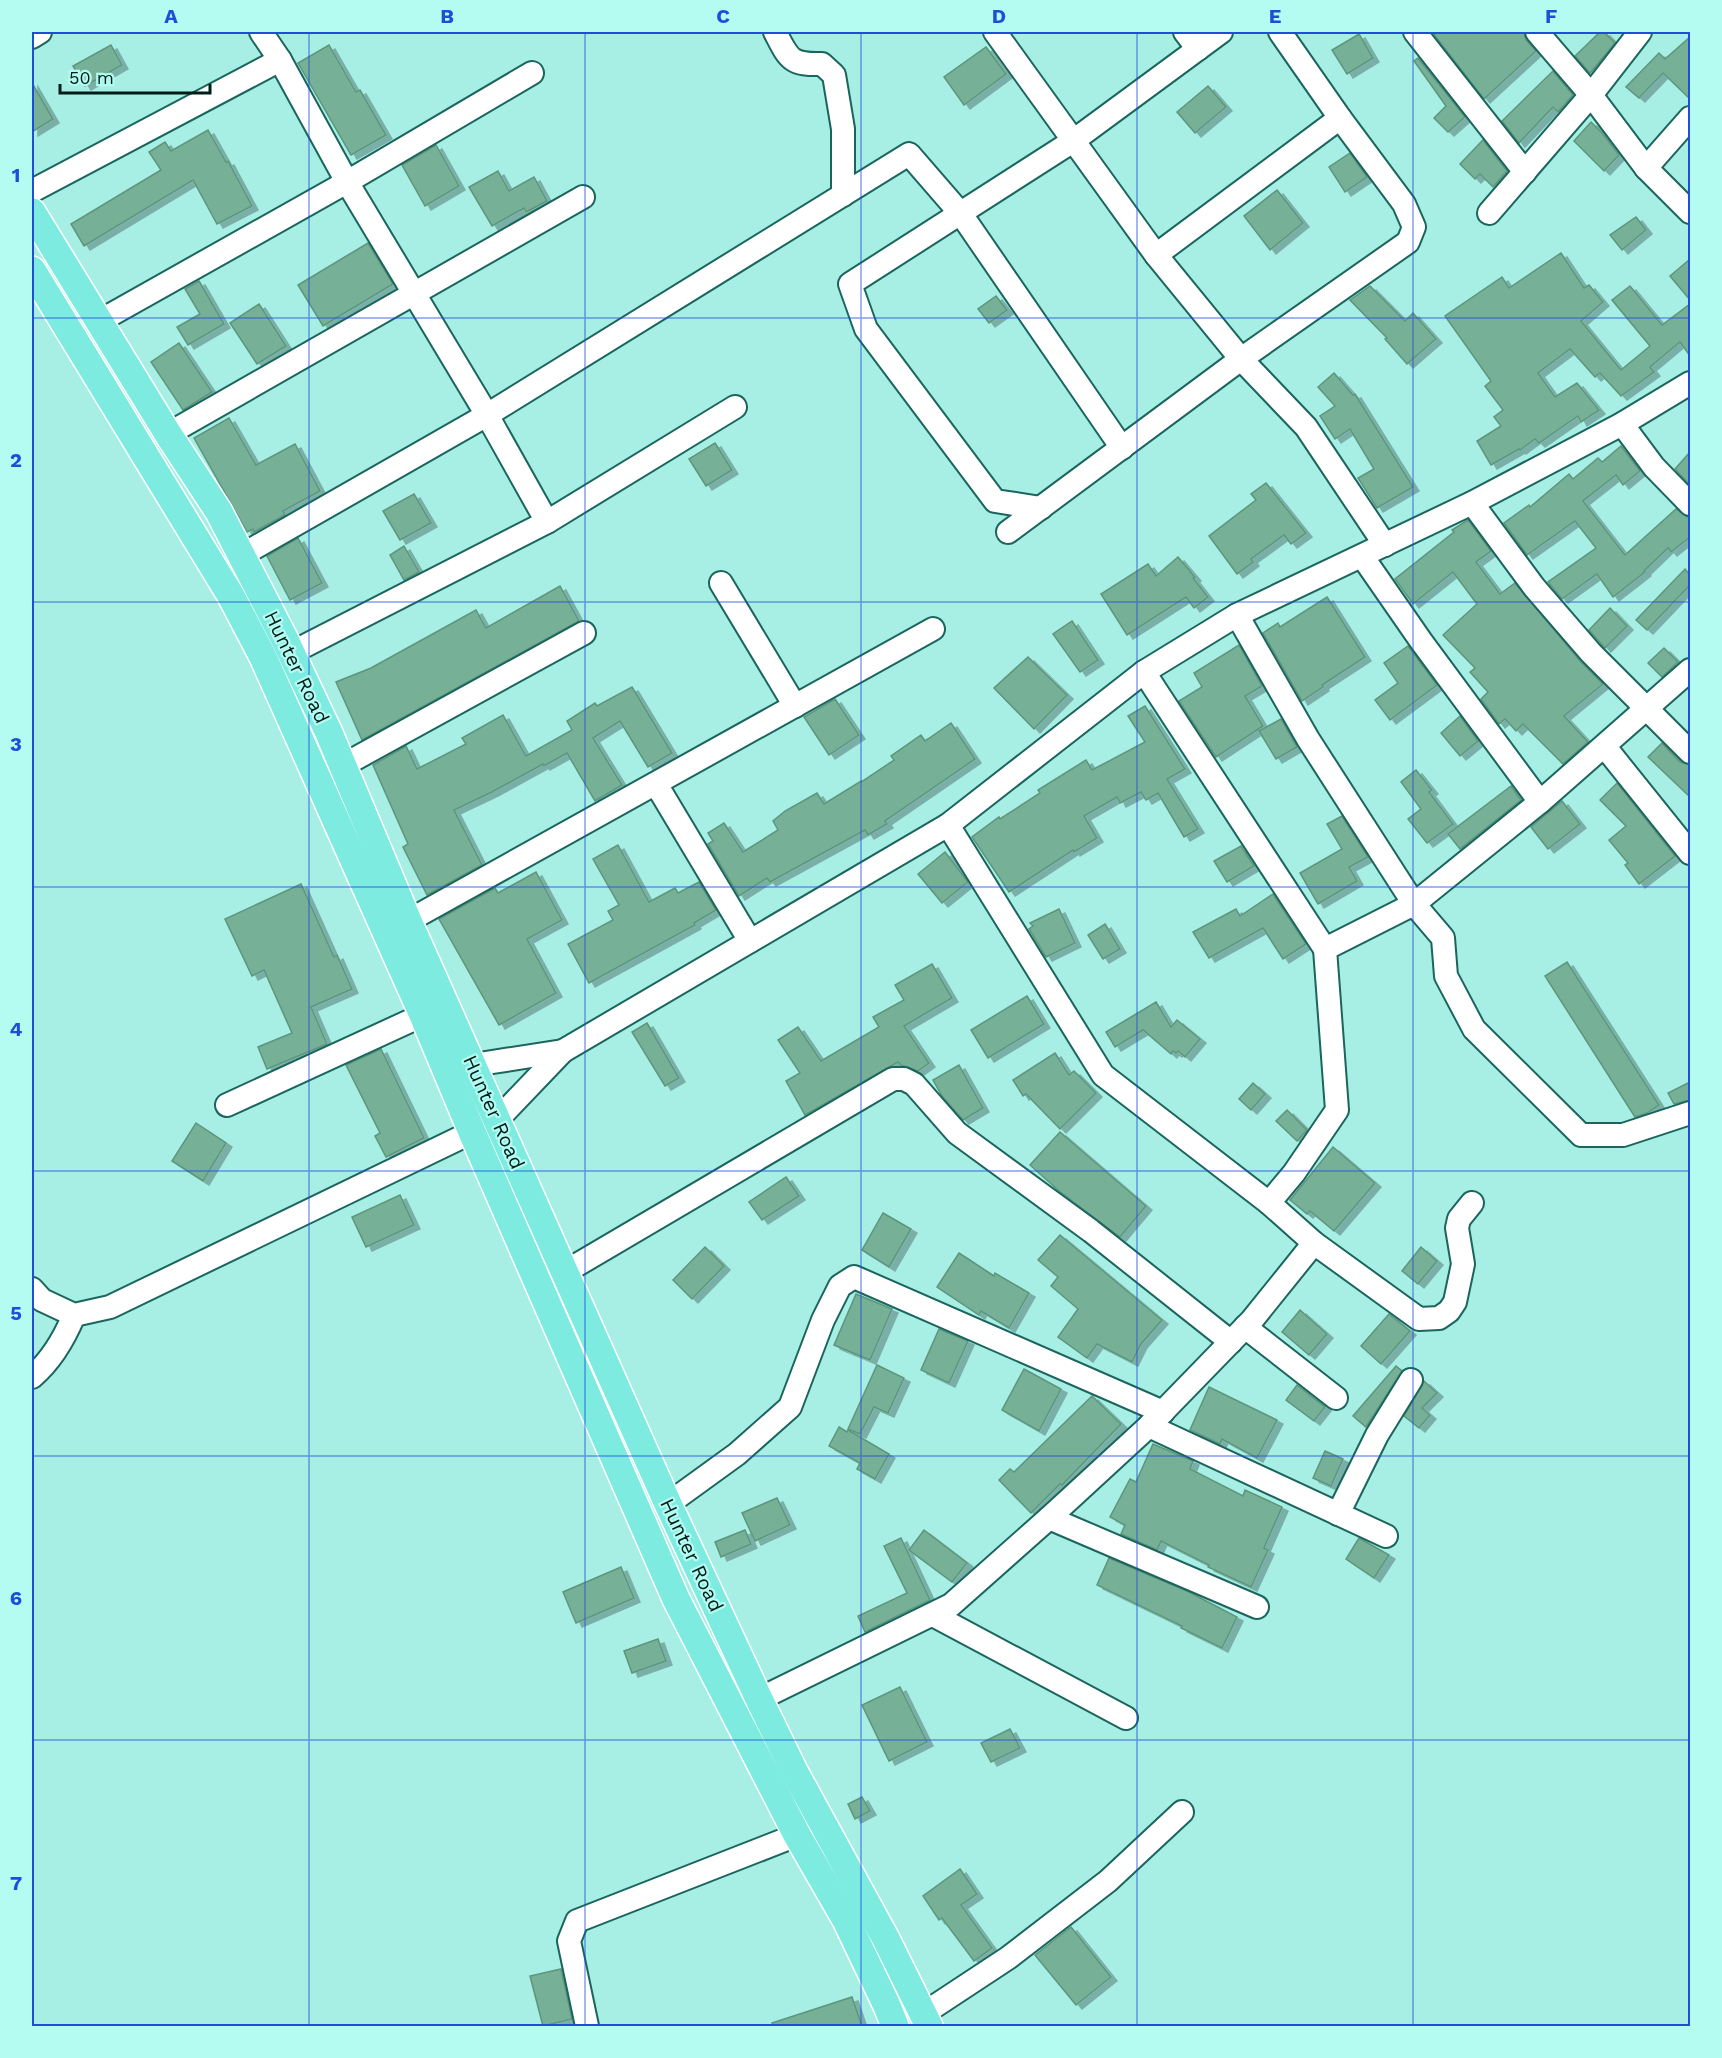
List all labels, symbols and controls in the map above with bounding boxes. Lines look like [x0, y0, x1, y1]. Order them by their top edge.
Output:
text: A [164, 4, 178, 28]
text: B [440, 4, 454, 28]
text: C [716, 4, 730, 28]
text: D [992, 4, 1006, 28]
text: E [1269, 4, 1281, 28]
text: F [1545, 4, 1557, 28]
scale bar [60, 57, 210, 95]
text: 50 m [69, 67, 114, 88]
text: 1 [12, 163, 20, 187]
text: 2 [10, 448, 22, 472]
street label: Hunter Road [259, 607, 335, 727]
text: 3 [10, 732, 22, 756]
text: 4 [10, 1017, 23, 1041]
street label: Hunter Road [458, 1051, 530, 1173]
text: 5 [10, 1301, 22, 1325]
street label: Hunter Road [655, 1494, 729, 1616]
text: 6 [10, 1586, 22, 1610]
text: 7 [10, 1871, 22, 1895]

